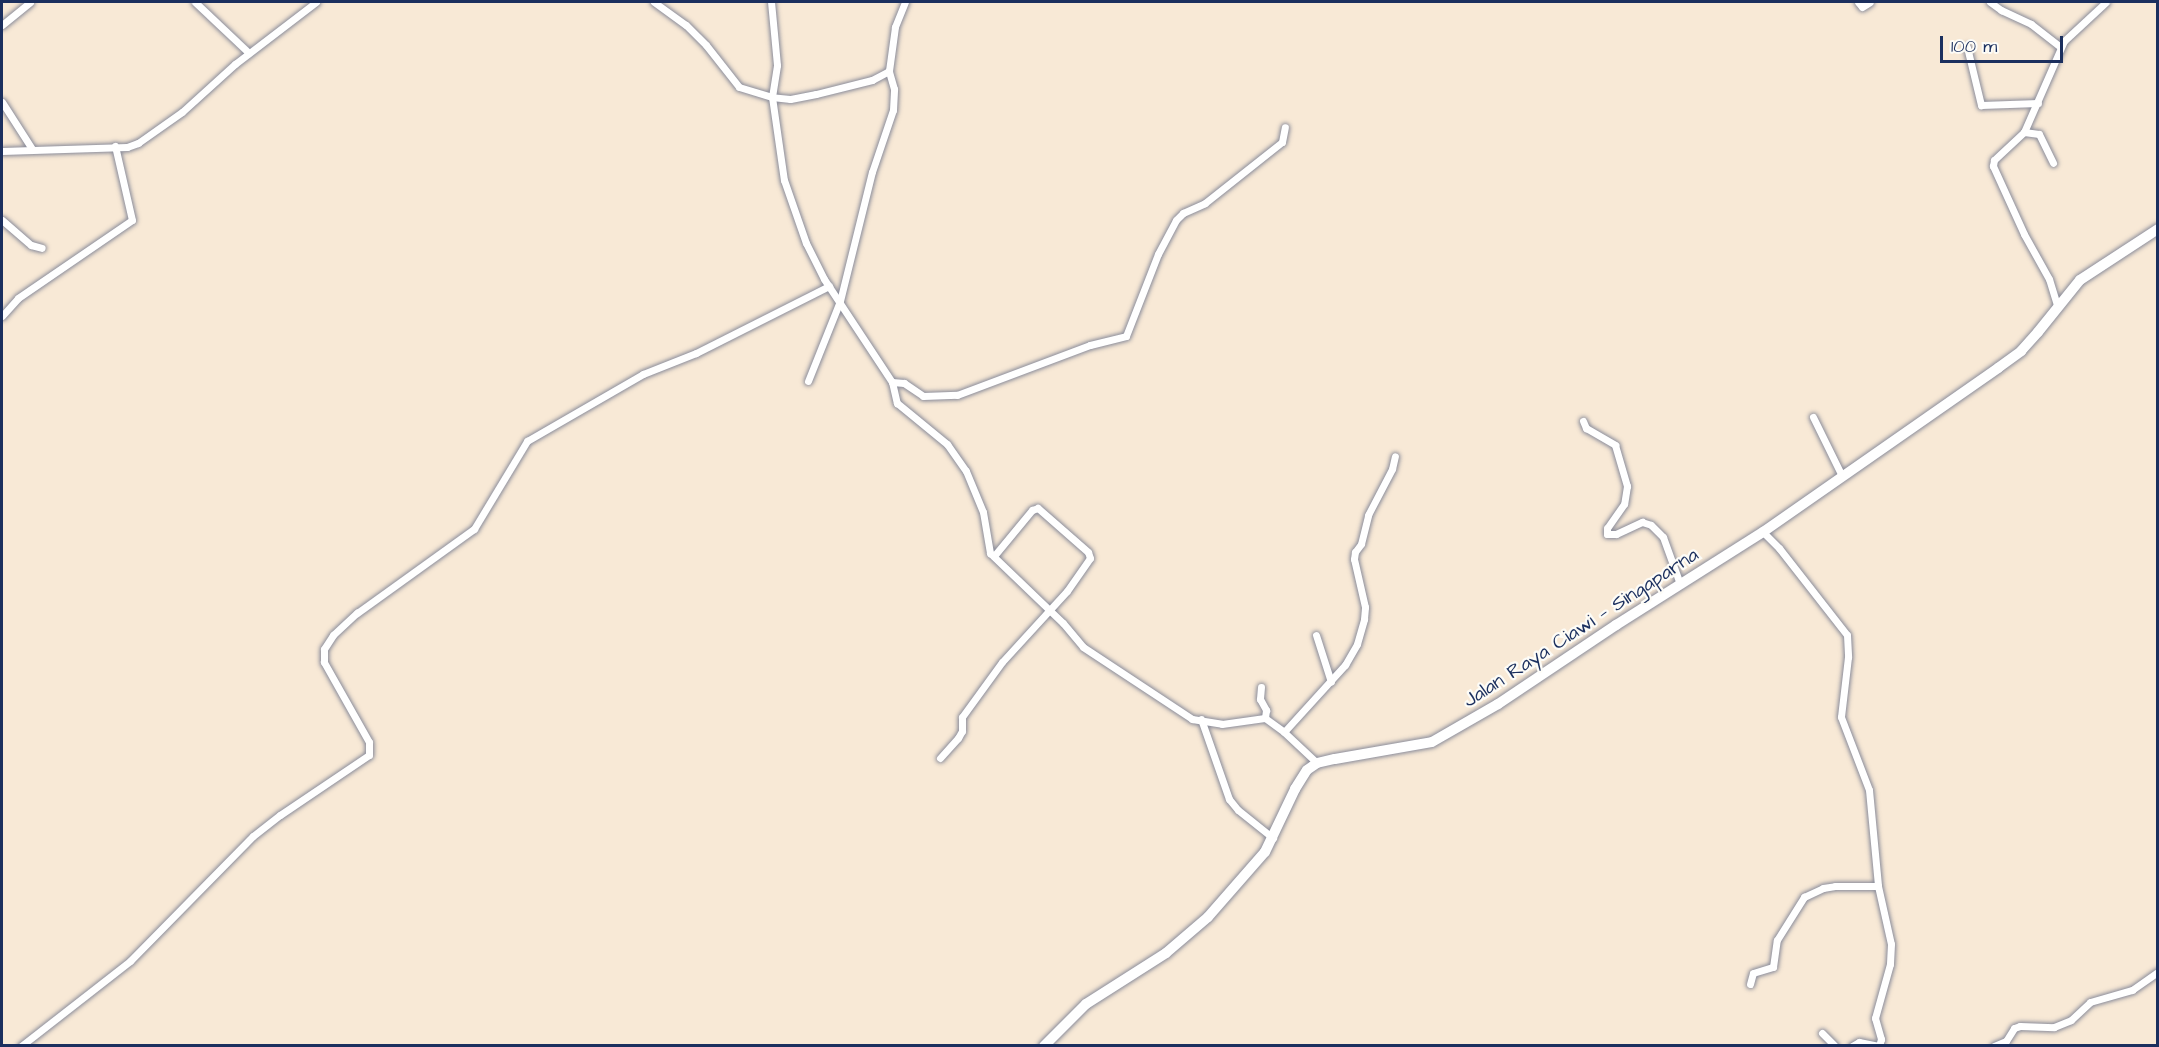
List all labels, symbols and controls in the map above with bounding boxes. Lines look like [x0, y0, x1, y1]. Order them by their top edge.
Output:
scale bar [1943, 24, 2066, 62]
text: 100 m [1951, 34, 1997, 59]
street label: Jalan Raya Ciawi — Singaparna [1459, 543, 1703, 713]

